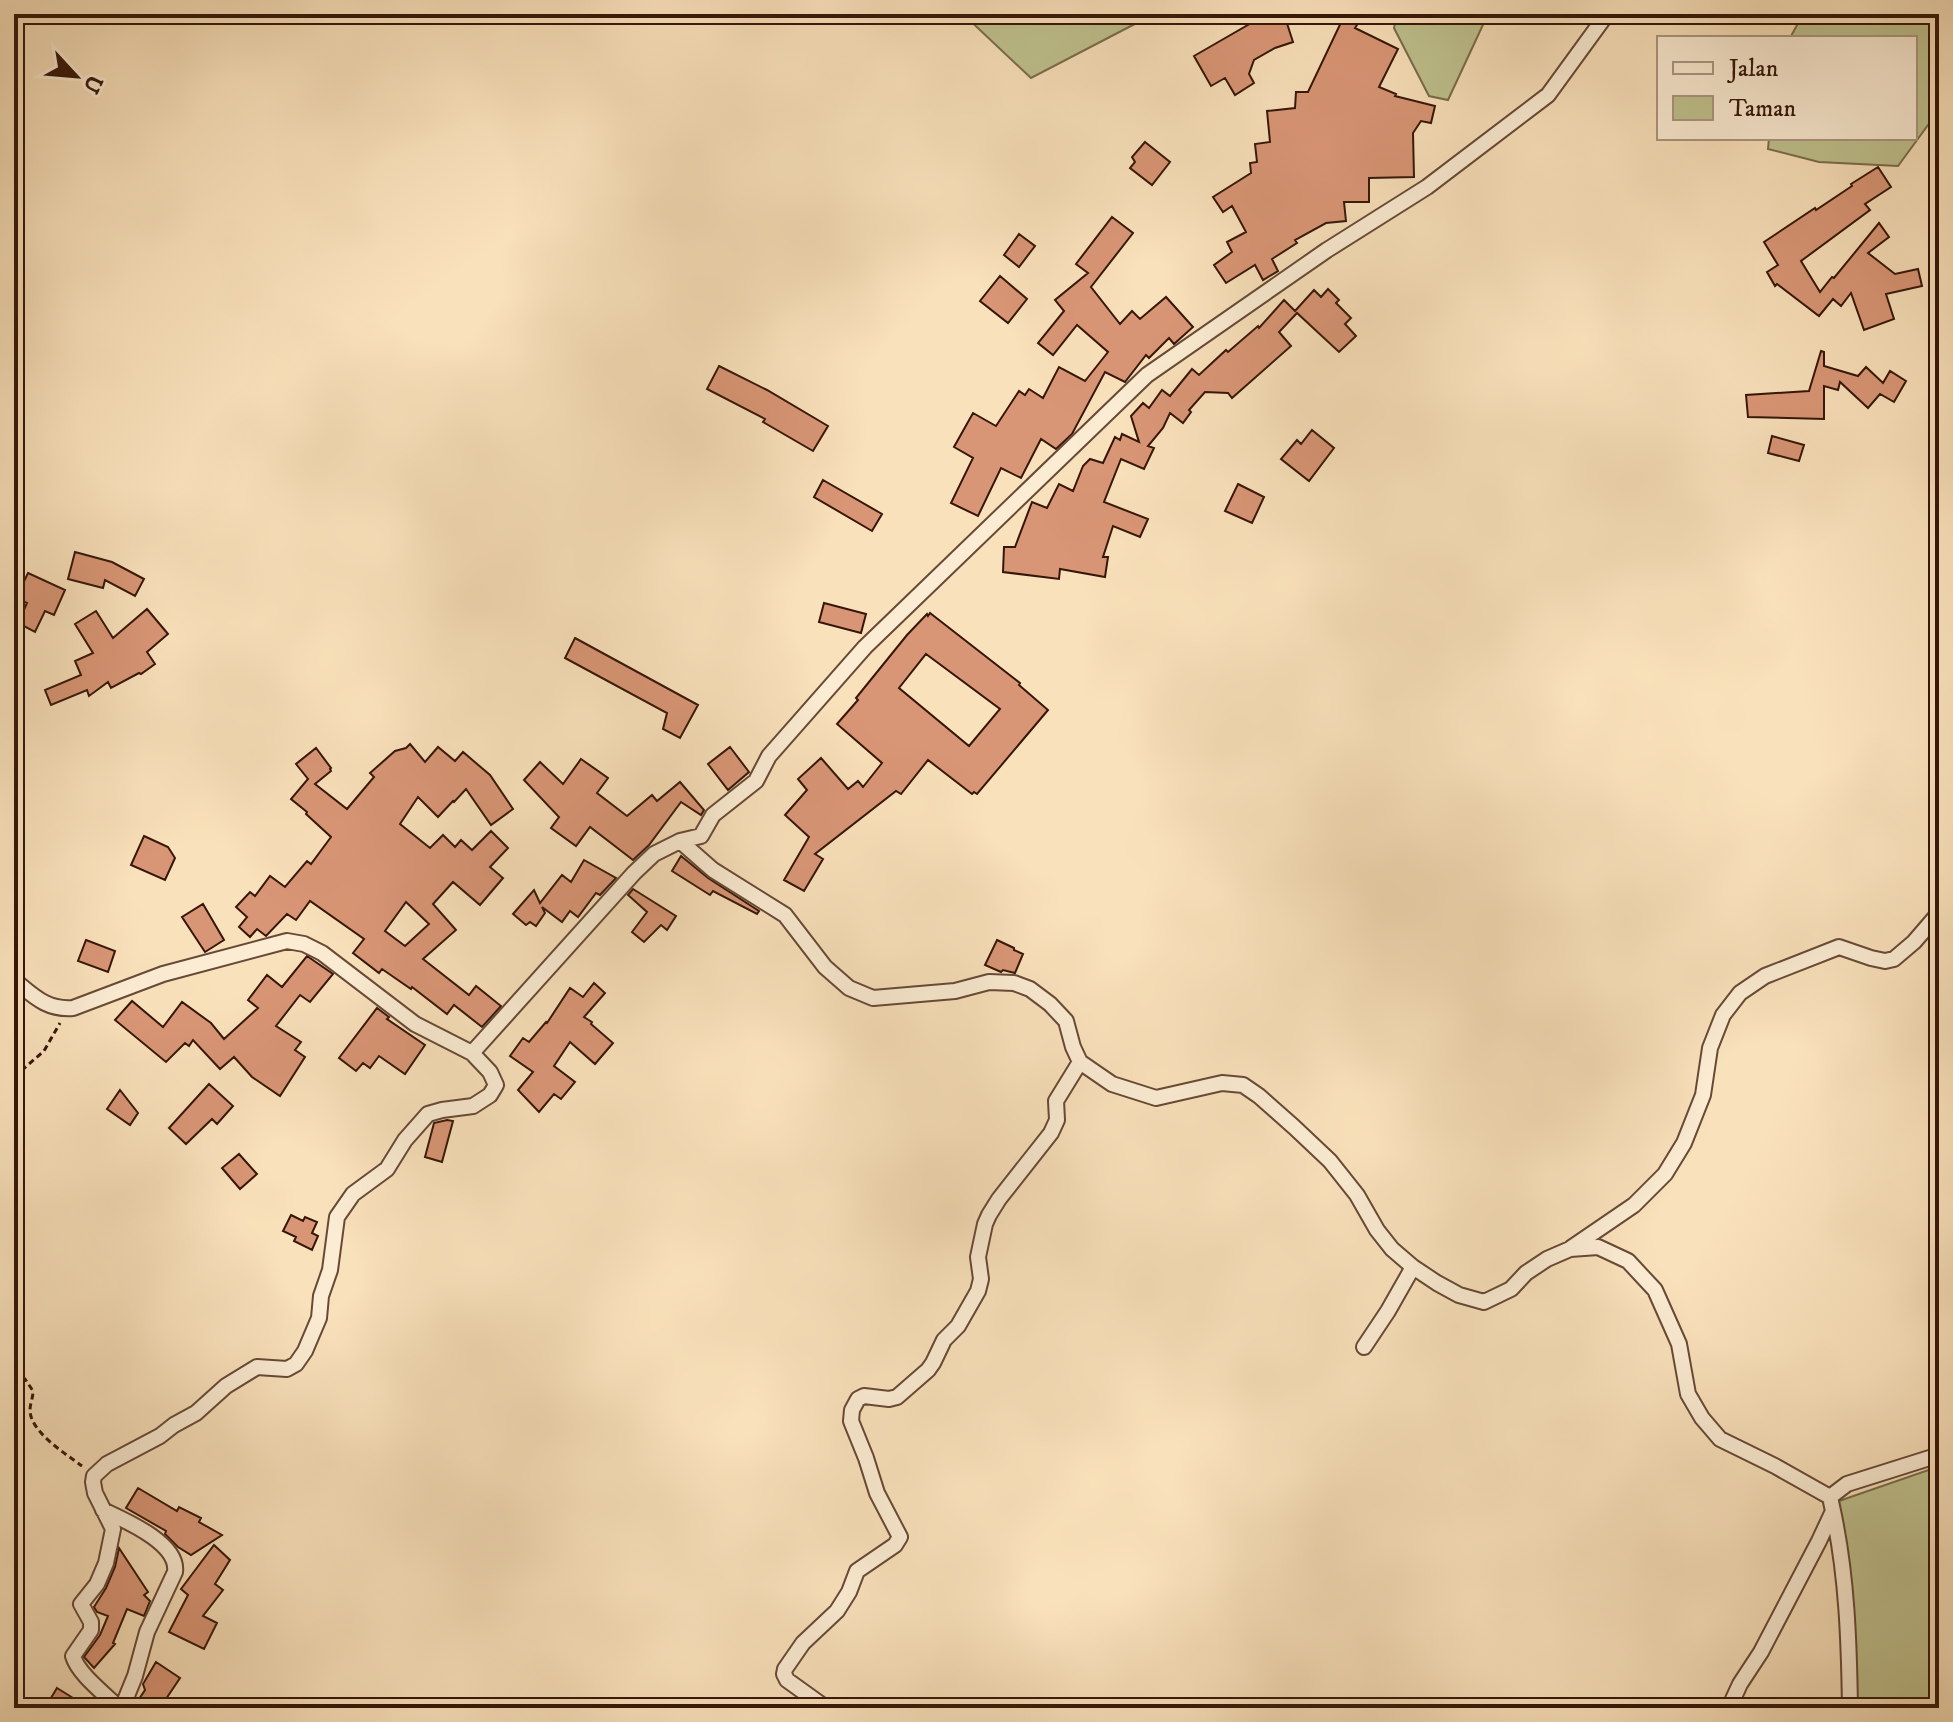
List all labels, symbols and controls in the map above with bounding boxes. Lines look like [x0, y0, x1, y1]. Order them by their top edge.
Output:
north arrow [36, 36, 116, 116]
legend [1657, 36, 1917, 140]
text: Jalan [1727, 54, 1779, 84]
text: U [77, 71, 108, 98]
text: Taman [1729, 94, 1796, 124]

